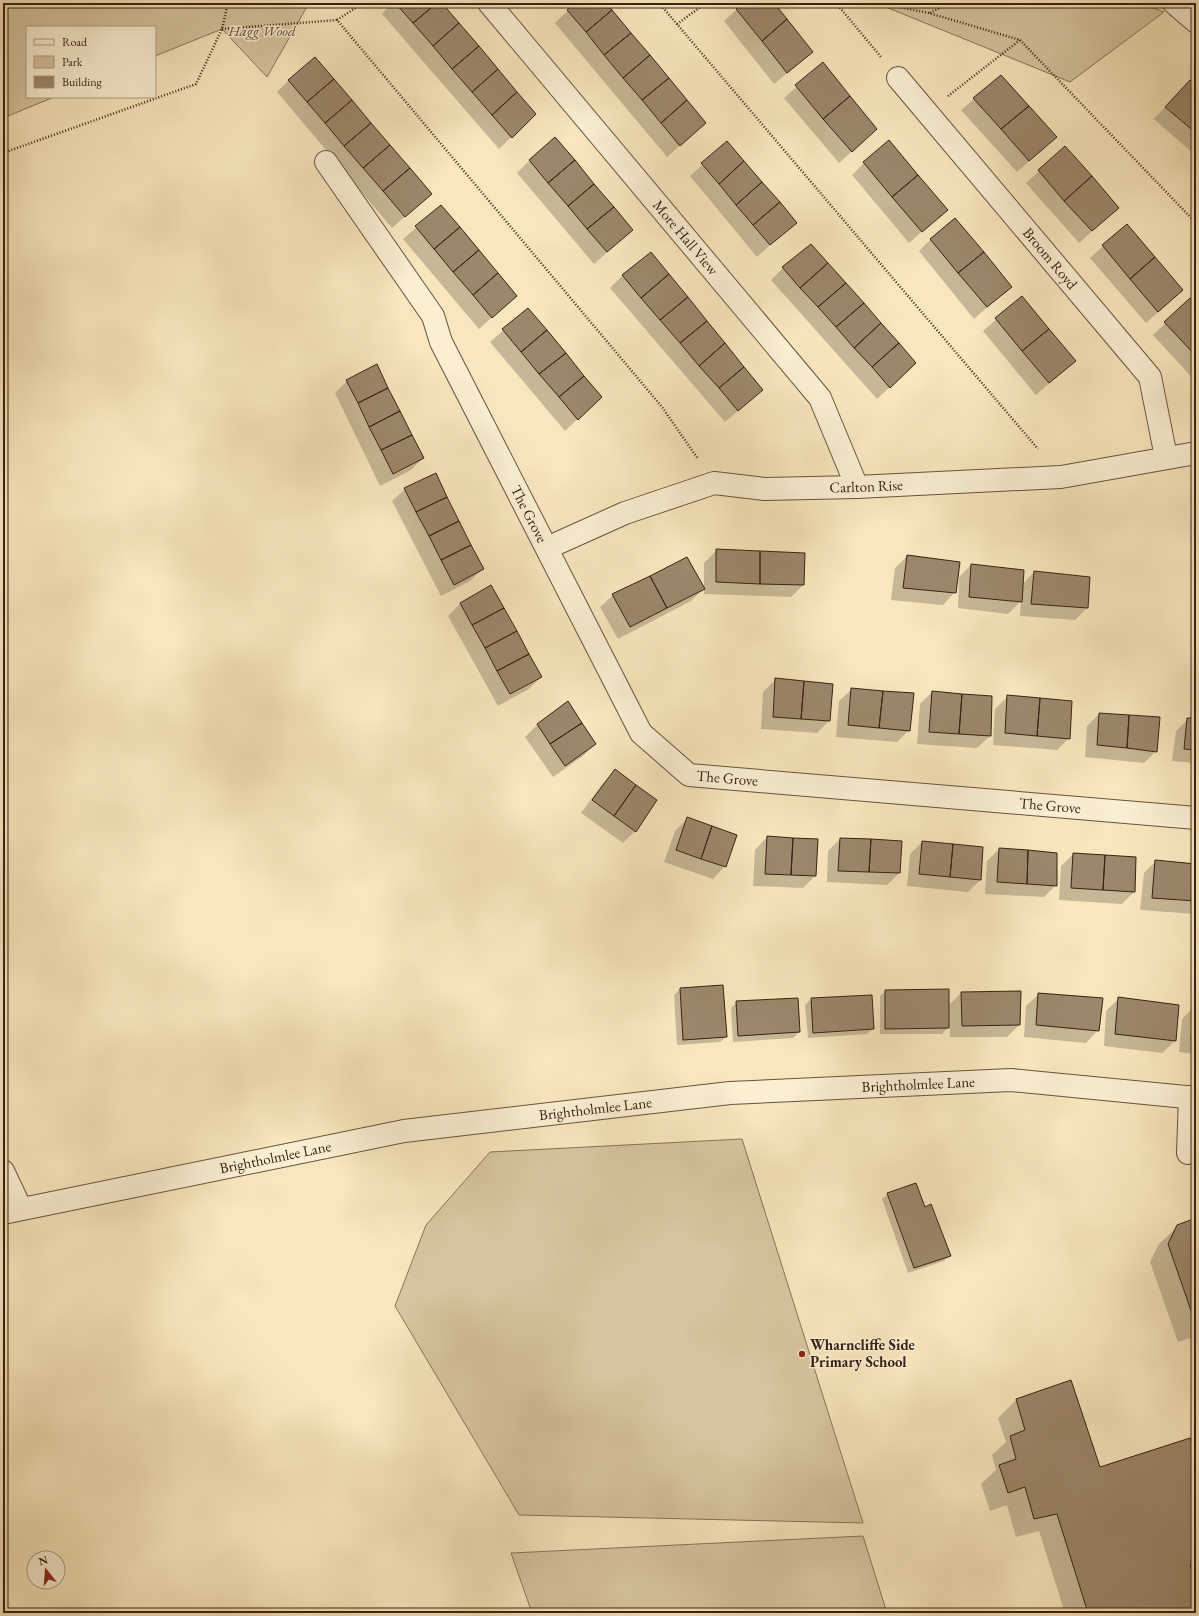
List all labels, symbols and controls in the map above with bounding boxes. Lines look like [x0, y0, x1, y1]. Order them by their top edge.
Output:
park label: Hagg Wood [227, 21, 296, 40]
legend [26, 26, 156, 98]
text: Road [62, 34, 88, 50]
text: Park [62, 54, 83, 70]
text: Building [62, 74, 103, 90]
street label: More Hall View [649, 196, 723, 279]
street label: Broom Royd [1019, 223, 1082, 293]
street label: Carlton Rise [829, 475, 903, 497]
street label: The Grove [507, 482, 552, 546]
street label: The Grove [696, 766, 759, 790]
street label: The Grove [1018, 793, 1082, 817]
street label: Brightholmlee Lane [861, 1072, 976, 1096]
street label: Brightholmlee Lane [538, 1092, 653, 1124]
street label: Brightholmlee Lane [218, 1136, 333, 1177]
place label: Wharncliffe Side Primary School [810, 1335, 915, 1371]
marker: Wharncliffe Side Primary School [797, 1349, 807, 1359]
north arrow [26, 1550, 66, 1590]
text: N [37, 1552, 49, 1568]

